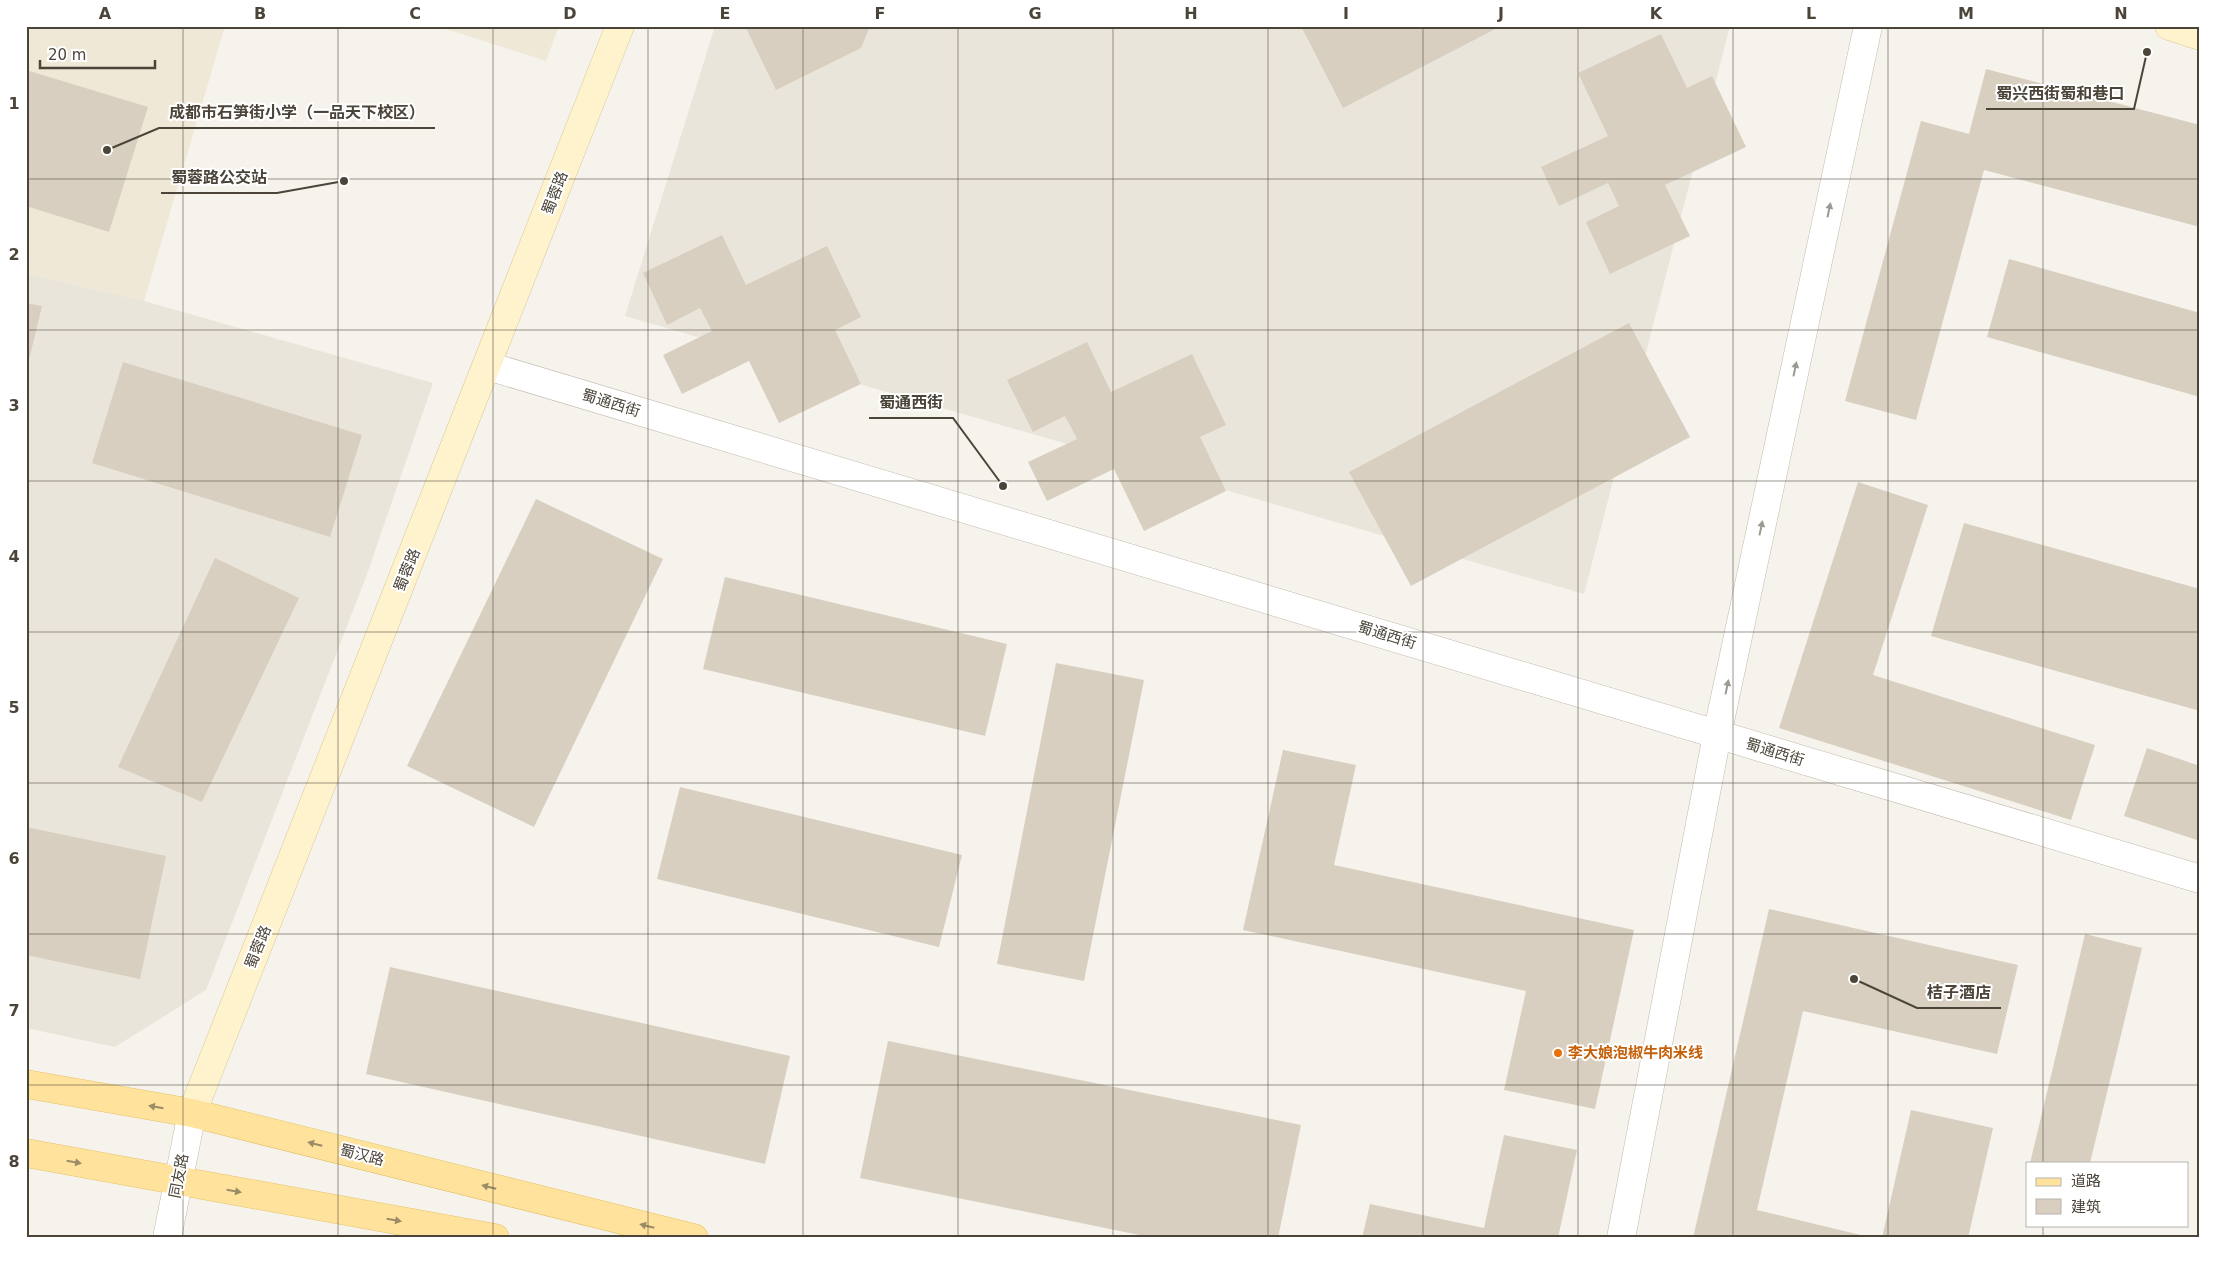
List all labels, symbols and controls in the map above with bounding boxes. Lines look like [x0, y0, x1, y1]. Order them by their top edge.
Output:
text: A [99, 4, 112, 23]
text: B [254, 4, 266, 23]
text: C [409, 4, 421, 23]
text: D [563, 4, 577, 23]
text: E [720, 4, 730, 23]
text: F [875, 4, 885, 23]
text: G [1028, 4, 1042, 23]
text: H [1184, 4, 1198, 23]
text: I [1343, 4, 1349, 23]
text: J [1497, 4, 1504, 23]
text: K [1650, 4, 1663, 23]
text: L [1806, 4, 1816, 23]
text: M [1958, 4, 1974, 23]
text: N [2114, 4, 2128, 23]
scale bar [40, 38, 155, 70]
text: 20 m [48, 46, 86, 64]
callout: 蜀兴西街蜀和巷口 [1986, 78, 2134, 109]
text: 蜀兴西街蜀和巷口 [1996, 84, 2124, 103]
text: 1 [8, 94, 20, 113]
callout: 成都市石笋街小学（一品天下校区） [159, 97, 435, 128]
text: 成都市石笋街小学（一品天下校区） [169, 103, 425, 122]
callout: 蜀蓉路公交站 [161, 162, 277, 193]
text: 蜀蓉路公交站 [171, 168, 267, 187]
street label: 蜀蓉路 [539, 169, 571, 217]
one-way arrow [1825, 203, 1833, 218]
text: 2 [8, 245, 20, 264]
one-way arrow [1791, 361, 1799, 377]
street label: 蜀通西街 [580, 386, 642, 420]
callout: 蜀通西街 [869, 387, 953, 418]
text: 蜀通西街 [879, 393, 943, 412]
text: 3 [8, 396, 20, 415]
one-way arrow [1757, 520, 1765, 536]
street label: 蜀蓉路 [390, 546, 424, 594]
text: 4 [8, 547, 20, 566]
street label: 蜀通西街 [1356, 618, 1418, 652]
one-way arrow [1723, 679, 1731, 694]
text: 5 [8, 698, 20, 717]
street label: 蜀通西街 [1744, 735, 1806, 769]
text: 6 [8, 849, 20, 868]
street label: 蜀蓉路 [241, 923, 275, 971]
callout: 桔子酒店 [1917, 977, 2001, 1008]
text: 桔子酒店 [1927, 983, 1991, 1002]
text: 7 [8, 1001, 20, 1020]
place label: 李大娘泡椒牛肉米线 [1568, 1044, 1703, 1062]
marker: 李大娘泡椒牛肉米线 [1552, 1047, 1564, 1059]
one-way arrow [148, 1103, 164, 1111]
one-way arrow [307, 1140, 322, 1148]
street label: 蜀汉路 [338, 1141, 386, 1169]
text: 8 [8, 1152, 20, 1171]
street label: 同友路 [166, 1152, 192, 1200]
one-way arrow [67, 1158, 83, 1166]
legend [2026, 1162, 2188, 1226]
text: 道路 [2071, 1172, 2101, 1190]
one-way arrow [482, 1183, 497, 1191]
one-way arrow [227, 1187, 243, 1195]
text: 建筑 [2071, 1198, 2101, 1216]
one-way arrow [386, 1216, 402, 1224]
one-way arrow [640, 1222, 655, 1230]

